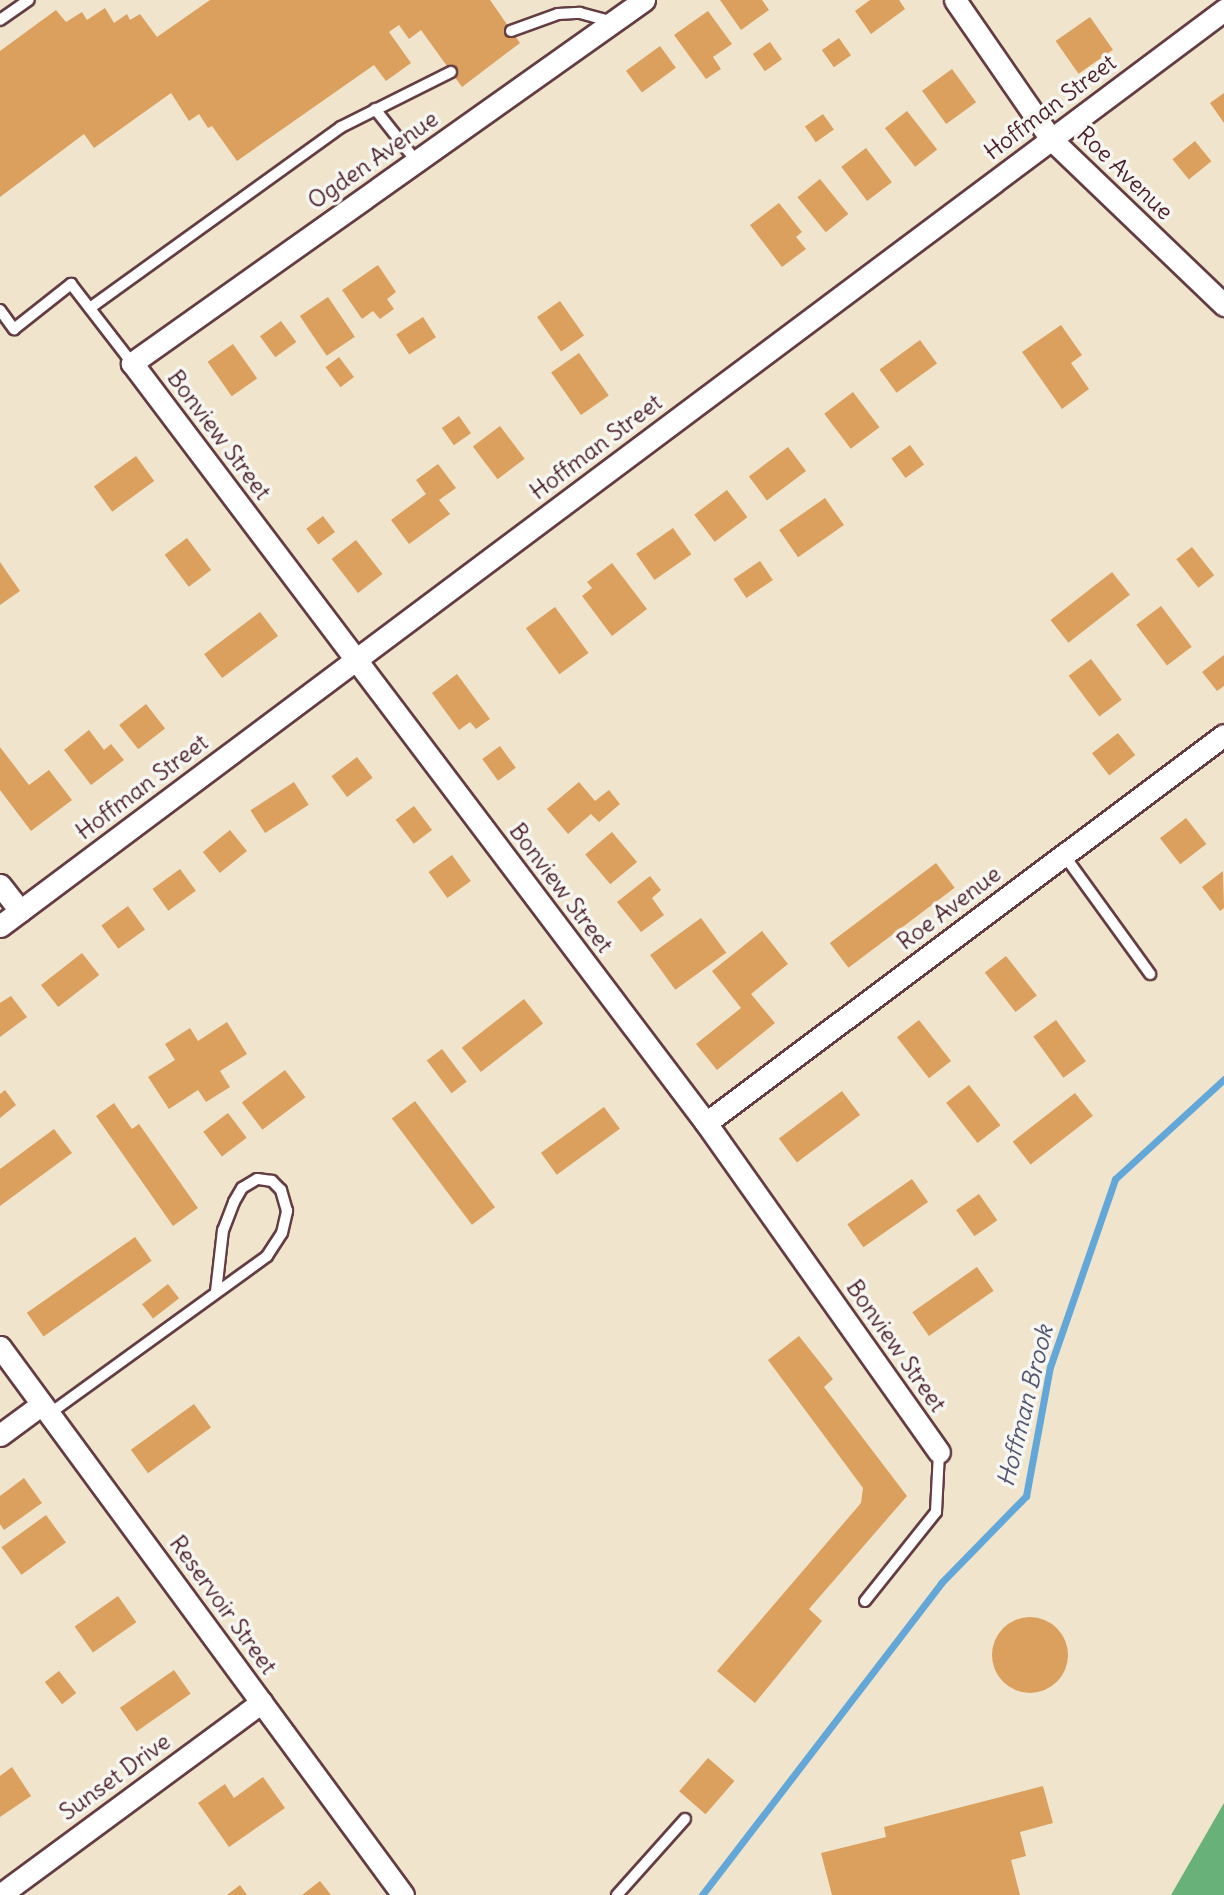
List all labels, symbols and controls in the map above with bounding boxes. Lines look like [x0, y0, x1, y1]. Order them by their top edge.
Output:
street label: Hoffman Street [979, 48, 1121, 166]
street label: Ogden Avenue [303, 105, 443, 215]
street label: Roe Avenue [1071, 121, 1179, 225]
street label: Bonview Street [161, 365, 277, 505]
street label: Hoffman Street [525, 388, 667, 506]
street label: Hoffman Street [71, 728, 213, 846]
street label: Bonview Street [503, 818, 619, 958]
street label: Roe Avenue [892, 860, 1006, 956]
street label: Bonview Street [840, 1275, 952, 1417]
water label: Hoffman Brook [991, 1322, 1059, 1490]
street label: Reservoir Street [164, 1530, 282, 1680]
street label: Sunset Drive [54, 1728, 176, 1826]

